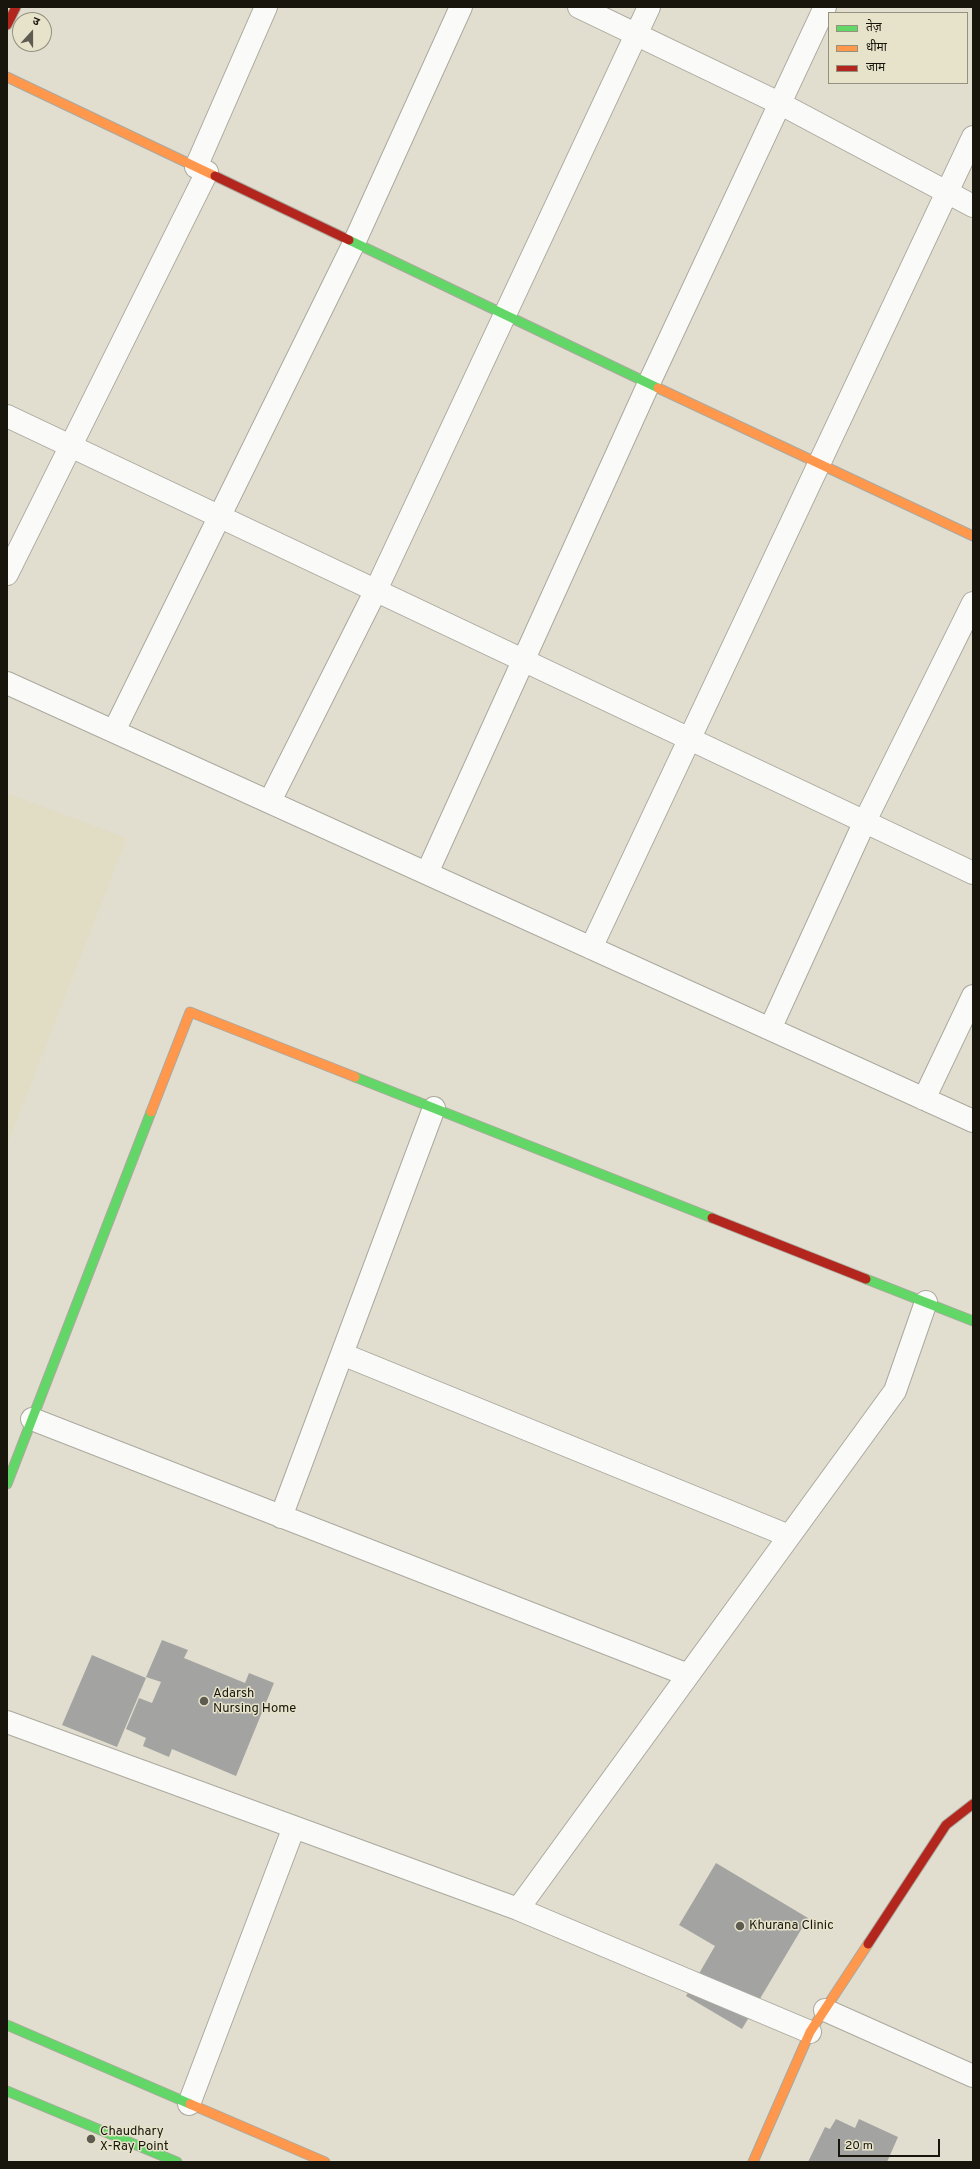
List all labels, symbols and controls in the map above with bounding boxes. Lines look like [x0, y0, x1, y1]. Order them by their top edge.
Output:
north arrow [12, 12, 52, 52]
legend [828, 12, 968, 84]
text: उ [30, 14, 41, 29]
text: तेज़ [866, 20, 882, 36]
text: धीमा [866, 40, 887, 56]
text: जाम [866, 60, 885, 76]
place label: Adarsh Nursing Home [213, 1686, 296, 1717]
marker: Adarsh Nursing Home [198, 1695, 210, 1707]
place label: Khurana Clinic [749, 1918, 834, 1934]
marker: Khurana Clinic [734, 1920, 746, 1932]
place label: Chaudhary X-Ray Point [100, 2124, 169, 2155]
scale bar [840, 2131, 942, 2157]
marker: Chaudhary X-Ray Point [85, 2133, 97, 2145]
text: 20 m [845, 2138, 873, 2154]

